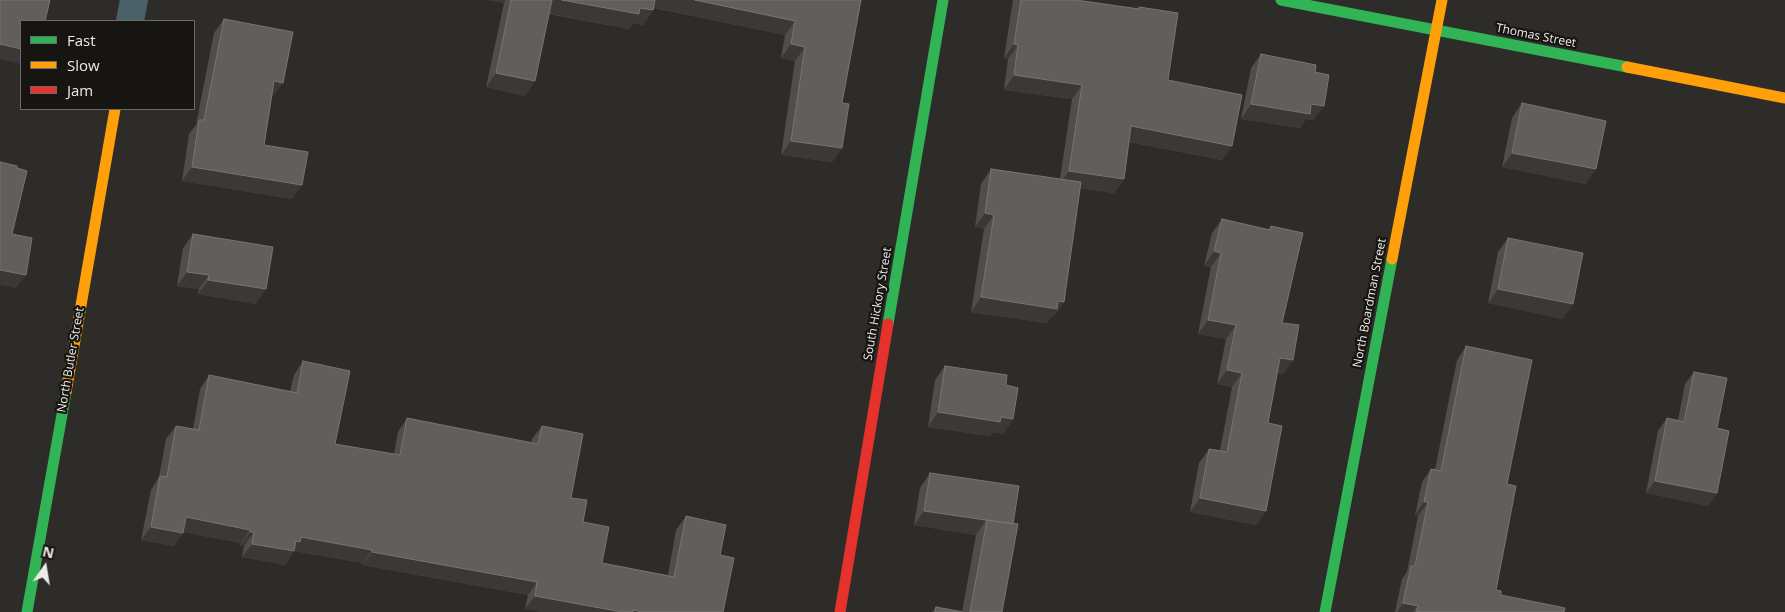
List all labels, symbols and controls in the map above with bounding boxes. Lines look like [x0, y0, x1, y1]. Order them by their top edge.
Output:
legend [20, 20, 195, 110]
street label: Thomas Street [1495, 21, 1577, 51]
text: Fast [67, 30, 96, 50]
text: Slow [67, 55, 100, 75]
text: Jam [67, 80, 93, 100]
street label: North Boardman Street [1350, 237, 1390, 369]
street label: South Hickory Street [861, 246, 895, 362]
street label: North Butler Street [55, 306, 87, 414]
text: N [41, 541, 56, 562]
north arrow [20, 542, 70, 592]

